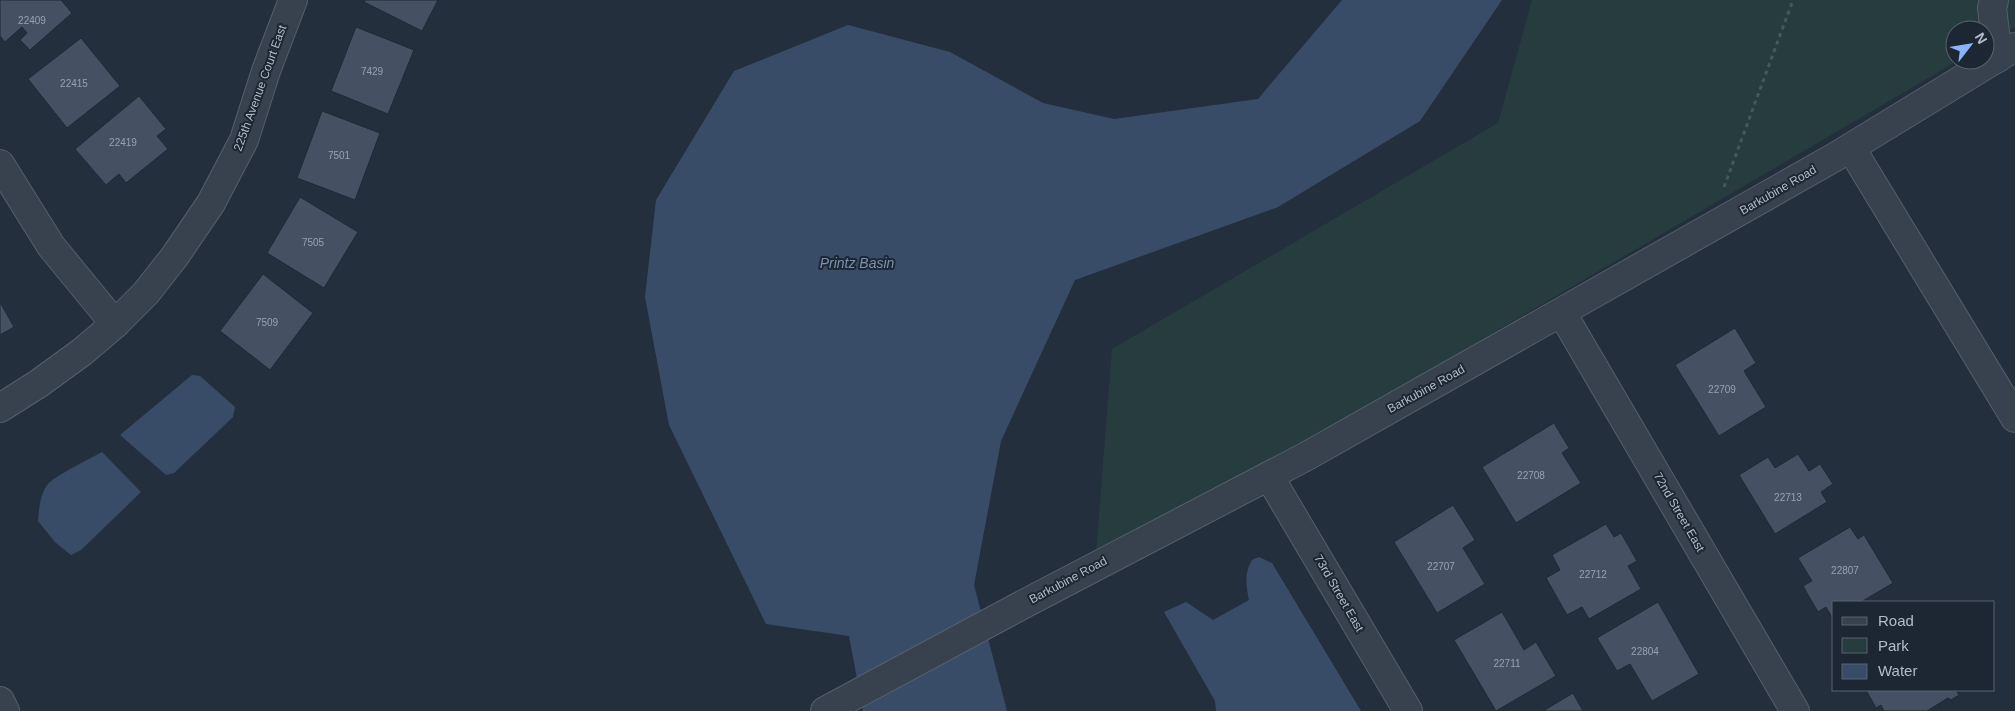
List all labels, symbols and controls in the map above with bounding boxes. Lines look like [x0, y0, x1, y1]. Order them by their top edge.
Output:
house number: 22409 [18, 15, 46, 26]
north arrow [1945, 20, 1995, 70]
street label: 225th Avenue Court East [231, 22, 290, 153]
text: N [1972, 30, 1991, 47]
house number: 7429 [361, 66, 384, 77]
house number: 22415 [60, 78, 88, 89]
house number: 22419 [109, 137, 137, 148]
house number: 7501 [328, 150, 351, 161]
street label: Barkubine Road [1737, 162, 1819, 218]
house number: 7505 [302, 237, 325, 248]
water label: Printz Basin [820, 255, 895, 271]
house number: 7509 [256, 317, 279, 328]
street label: Barkubine Road [1385, 362, 1467, 416]
house number: 22709 [1708, 384, 1736, 395]
house number: 22708 [1517, 470, 1545, 481]
street label: 72nd Street East [1651, 470, 1708, 555]
house number: 22713 [1774, 492, 1802, 503]
street label: 73rd Street East [1311, 552, 1367, 635]
street label: Barkubine Road [1027, 554, 1109, 606]
house number: 22707 [1427, 561, 1455, 572]
house number: 22807 [1831, 565, 1859, 576]
house number: 22712 [1579, 569, 1607, 580]
legend [1832, 601, 1995, 691]
text: Road [1878, 612, 1914, 629]
text: Park [1878, 637, 1909, 654]
house number: 22804 [1631, 646, 1659, 657]
house number: 22711 [1493, 658, 1521, 669]
text: Water [1878, 662, 1917, 679]

